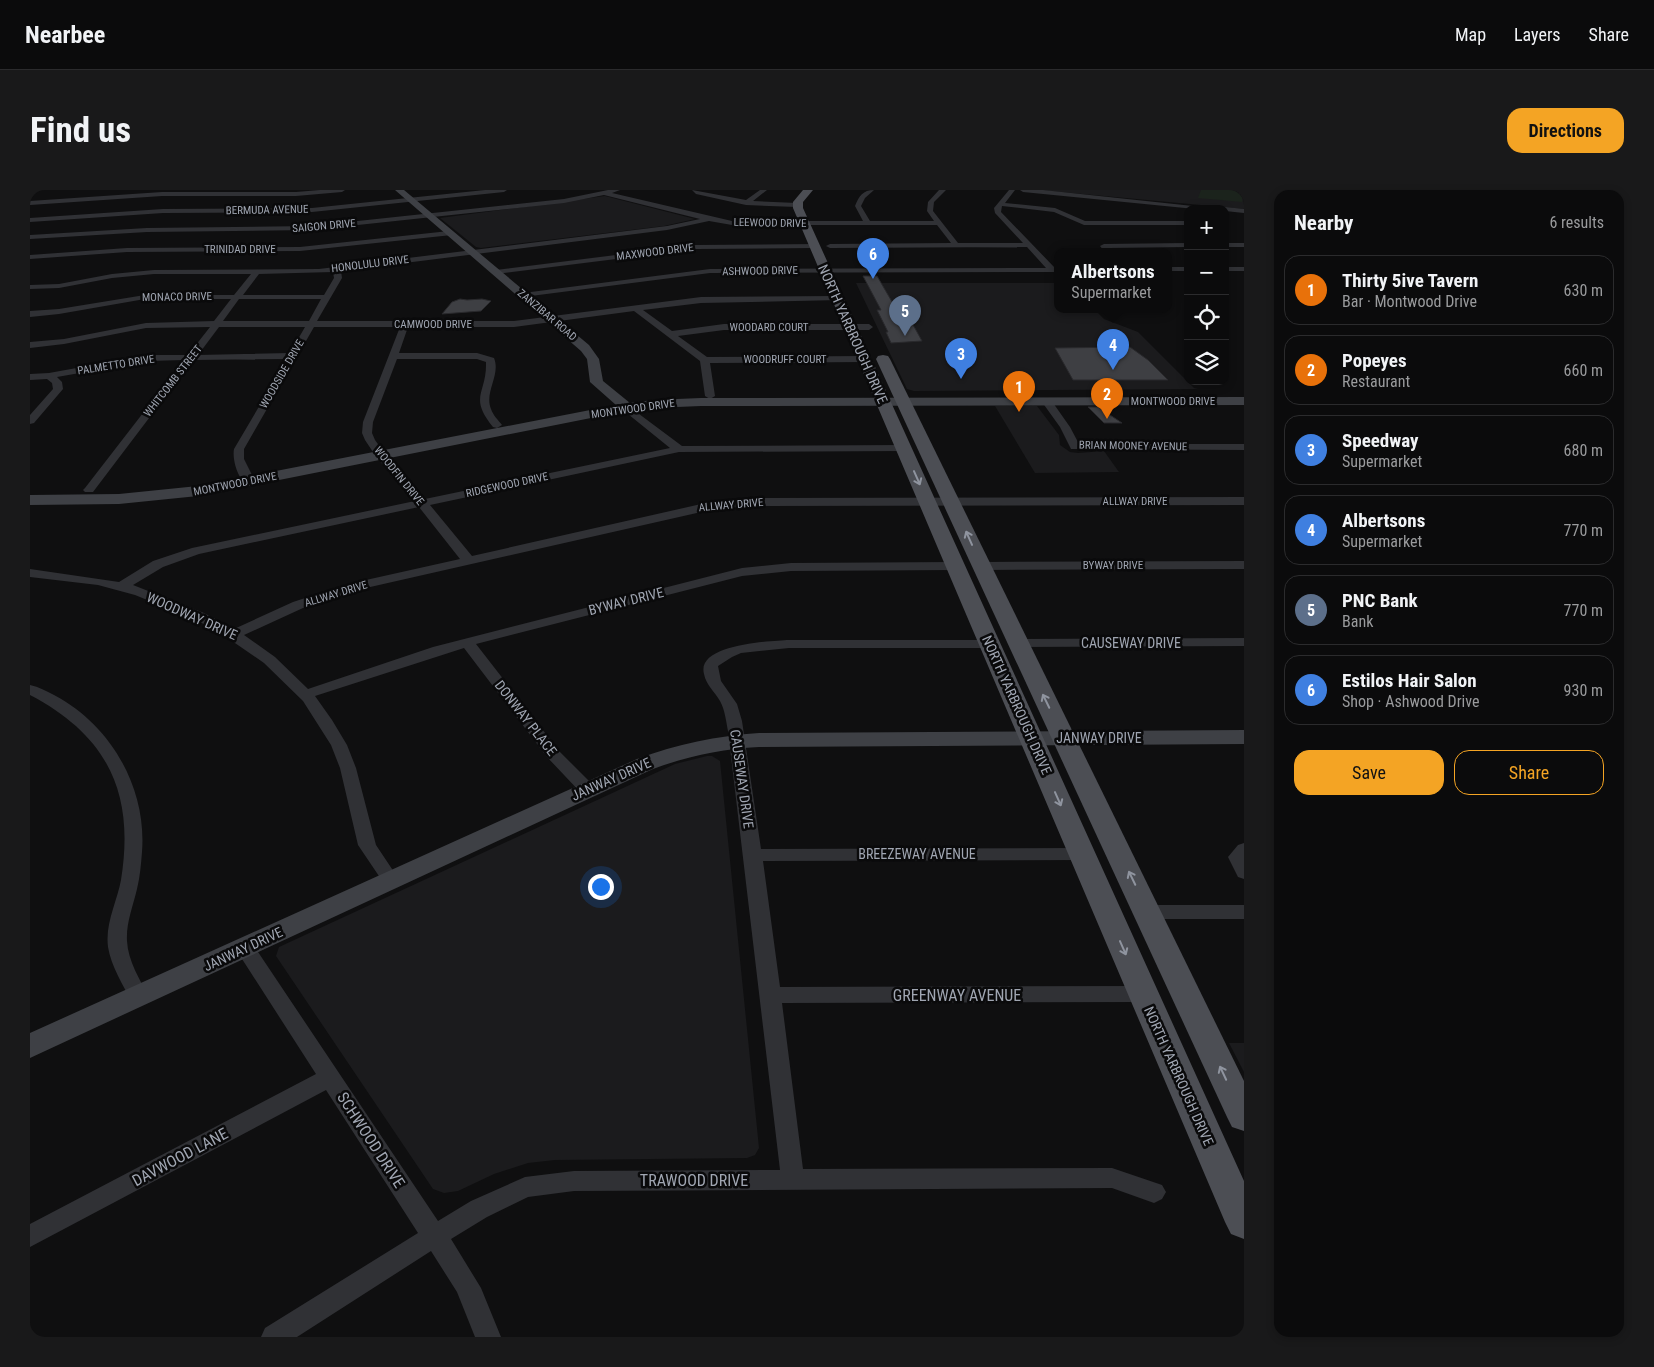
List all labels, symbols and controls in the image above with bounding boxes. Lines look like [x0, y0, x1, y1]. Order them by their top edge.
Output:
text: Nearbee [25, 21, 105, 49]
text: Map [1455, 24, 1486, 45]
text: Layers [1514, 24, 1561, 45]
text: Share [1589, 24, 1629, 45]
button: Directions [1507, 108, 1624, 153]
text: Find us [30, 110, 131, 151]
street label: BERMUDA AVENUE [225, 203, 309, 217]
map controls [1184, 205, 1229, 385]
button: + [1184, 205, 1229, 250]
text: Nearby [1294, 211, 1353, 235]
text: 6 results [1549, 213, 1604, 232]
street label: LEEWOOD DRIVE [733, 216, 807, 230]
street label: SAIGON DRIVE [292, 217, 357, 235]
pin: 6 [857, 238, 889, 279]
street label: MAXWOOD DRIVE [616, 241, 695, 263]
street label: TRINIDAD DRIVE [204, 243, 276, 256]
popup [1054, 248, 1172, 313]
button: − [1184, 250, 1229, 295]
street label: HONOLULU DRIVE [330, 253, 410, 275]
text: Albertsons [1071, 260, 1155, 283]
street label: NORTH YARBROUGH DRIVE [815, 262, 891, 406]
street label: ASHWOOD DRIVE [722, 264, 799, 278]
text: Thirty 5ive Tavern [1342, 269, 1478, 292]
text: 1 [1307, 281, 1315, 300]
text: 630 m [1564, 281, 1603, 300]
text: Supermarket [1071, 283, 1152, 302]
street label: ZANZIBAR ROAD [515, 287, 579, 343]
street label: MONACO DRIVE [142, 290, 213, 304]
text: Bar · Montwood Drive [1342, 292, 1477, 311]
pin: 5 [889, 295, 921, 336]
button: locate [1184, 295, 1229, 340]
street label: CAMWOOD DRIVE [394, 318, 472, 331]
street label: WOODARD COURT [730, 321, 809, 334]
pin: 4 [1097, 329, 1129, 370]
street label: WOODSIDE DRIVE [257, 337, 307, 411]
pin: 3 [945, 338, 977, 379]
button: layers [1184, 340, 1229, 385]
street label: WHITCOMB STREET [141, 342, 205, 419]
text: Popeyes [1342, 349, 1407, 372]
street label: PALMETTO DRIVE [77, 352, 156, 378]
street label: WOODRUFF COURT [743, 353, 827, 366]
text: 2 [1307, 361, 1315, 380]
text: 660 m [1564, 361, 1603, 380]
pin: 1 [1003, 371, 1035, 412]
text: Restaurant [1342, 372, 1410, 391]
pin: 2 [1091, 378, 1123, 419]
street label: MONTWOOD DRIVE [1131, 395, 1216, 408]
street label: MONTWOOD DRIVE [590, 397, 676, 421]
text: Speedway [1342, 429, 1419, 452]
street label: BRIAN MOONEY AVENUE [1079, 439, 1188, 453]
text: 3 [1307, 441, 1315, 460]
text: 680 m [1564, 441, 1603, 460]
street label: WOODFIN DRIVE [371, 444, 427, 508]
text: Supermarket [1342, 452, 1422, 471]
street label: MONTWOOD DRIVE [192, 469, 278, 498]
street label: RIDGEWOOD DRIVE [465, 470, 550, 500]
one-way arrow [913, 470, 923, 485]
street label: ALLWAY DRIVE [1103, 495, 1168, 508]
street label: ALLWAY DRIVE [698, 496, 764, 514]
text: Albertsons [1342, 509, 1425, 532]
text: 4 [1307, 521, 1315, 540]
text: 770 m [1564, 521, 1603, 540]
one-way arrow [963, 531, 973, 546]
text: Supermarket [1342, 532, 1422, 551]
street label: BYWAY DRIVE [1083, 559, 1144, 572]
street label: ALLWAY DRIVE [303, 578, 369, 610]
street label: BYWAY DRIVE [587, 584, 665, 618]
street label: WOODWAY DRIVE [144, 589, 240, 643]
text: PNC Bank [1342, 589, 1418, 612]
text: 5 [1307, 601, 1315, 620]
text: 770 m [1564, 601, 1603, 620]
text: Bank [1342, 612, 1373, 631]
street label: NORTH YARBROUGH DRIVE [979, 633, 1055, 777]
street label: CAUSEWAY DRIVE [1081, 635, 1181, 651]
text: Estilos Hair Salon [1342, 669, 1477, 692]
street label: DONWAY PLACE [492, 677, 560, 759]
text: 6 [1307, 681, 1315, 700]
text: 930 m [1564, 681, 1603, 700]
text: Shop · Ashwood Drive [1342, 692, 1479, 711]
one-way arrow [1041, 693, 1051, 708]
street label: CAUSEWAY DRIVE [727, 728, 757, 830]
street label: JANWAY DRIVE [1056, 730, 1142, 746]
button: Save [1294, 750, 1444, 795]
button: Share [1454, 750, 1604, 795]
street label: JANWAY DRIVE [569, 754, 653, 804]
one-way arrow [1053, 791, 1063, 806]
street label: BREEZEWAY AVENUE [858, 846, 976, 862]
one-way arrow [1127, 871, 1136, 886]
your location [588, 874, 614, 900]
street label: JANWAY DRIVE [201, 924, 285, 974]
one-way arrow [1118, 940, 1128, 955]
street label: GREENWAY AVENUE [893, 986, 1021, 1005]
street label: NORTH YARBROUGH DRIVE [1141, 1004, 1217, 1148]
one-way arrow [1218, 1066, 1228, 1081]
street label: SCHWOOD DRIVE [333, 1089, 409, 1191]
street label: DAVWOOD LANE [129, 1124, 231, 1190]
street label: TRAWOOD DRIVE [640, 1171, 748, 1190]

